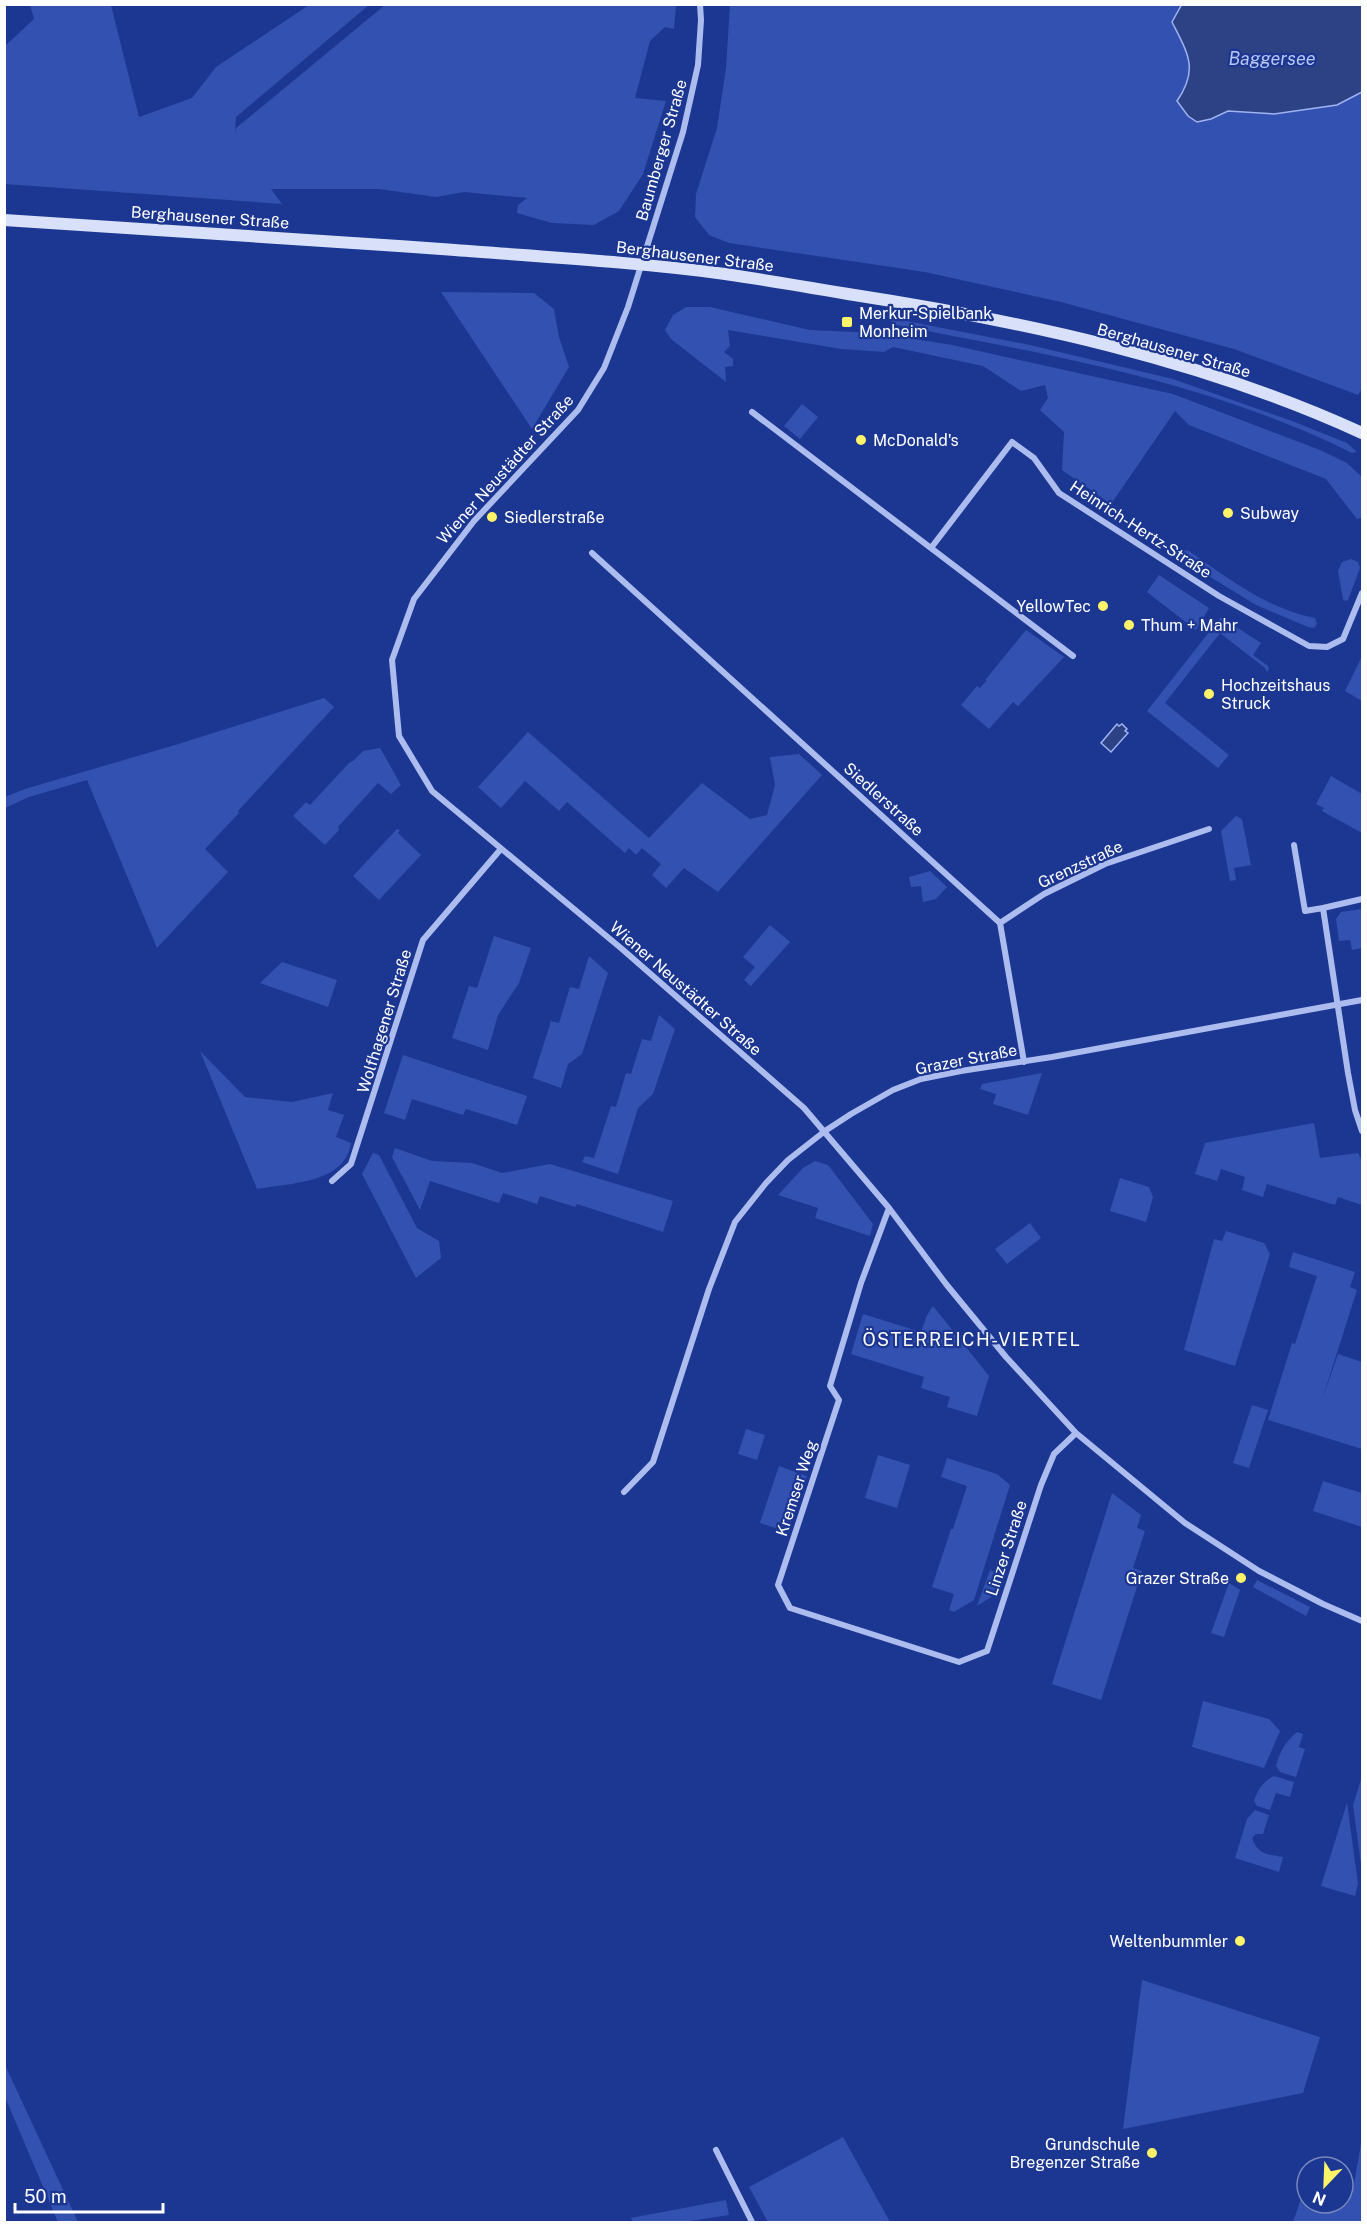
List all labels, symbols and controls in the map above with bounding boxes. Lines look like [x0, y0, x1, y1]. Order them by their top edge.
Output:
water label: Baggersee [1229, 48, 1316, 69]
street label: Baumberger Straße [632, 77, 691, 223]
street label: Berghausener Straße [130, 202, 290, 233]
street label: Berghausener Straße [615, 237, 775, 276]
place label: Merkur-Spielbank Monheim [859, 304, 992, 341]
marker: Merkur-Spielbank Monheim [840, 315, 854, 329]
street label: Berghausener Straße [1095, 319, 1253, 381]
street label: Wiener Neustädter Straße [433, 391, 578, 548]
place label: McDonald's [873, 431, 959, 450]
marker: McDonald's [854, 433, 868, 447]
street label: Heinrich-Hertz-Straße [1066, 477, 1215, 582]
place label: Subway [1240, 504, 1299, 523]
marker: Subway [1221, 506, 1235, 520]
place label: Siedlerstraße [504, 508, 605, 527]
marker: Siedlerstraße [485, 510, 499, 524]
place label: YellowTec [1017, 597, 1091, 616]
marker: YellowTec [1096, 599, 1110, 613]
place label: Thum + Mahr [1141, 616, 1238, 635]
marker: Thum + Mahr [1122, 618, 1136, 632]
place label: Hochzeitshaus Struck [1221, 676, 1330, 713]
marker: Hochzeitshaus Struck [1202, 687, 1216, 701]
street label: Siedlerstraße [840, 759, 927, 840]
street label: Grenzstraße [1035, 837, 1126, 892]
street label: Wiener Neustädter Straße [606, 917, 765, 1059]
street label: Wolfhagener Straße [354, 947, 415, 1095]
street label: Grazer Straße [914, 1040, 1019, 1079]
district label: ÖSTERREICH-VIERTEL [862, 1328, 1082, 1350]
street label: Kremser Weg [772, 1437, 821, 1539]
street label: Linzer Straße [982, 1498, 1031, 1598]
place label: Grazer Straße [1126, 1569, 1229, 1588]
marker: Grazer Straße [1234, 1571, 1248, 1585]
place label: Weltenbummler [1110, 1932, 1228, 1951]
marker: Weltenbummler [1233, 1934, 1247, 1948]
place label: Grundschule Bregenzer Straße [1009, 2135, 1140, 2172]
marker: Grundschule Bregenzer Straße [1145, 2146, 1159, 2160]
north arrow [1295, 2155, 1355, 2215]
scale bar [15, 2176, 164, 2214]
text: 50 m [24, 2186, 67, 2207]
text: N [1310, 2187, 1329, 2210]

